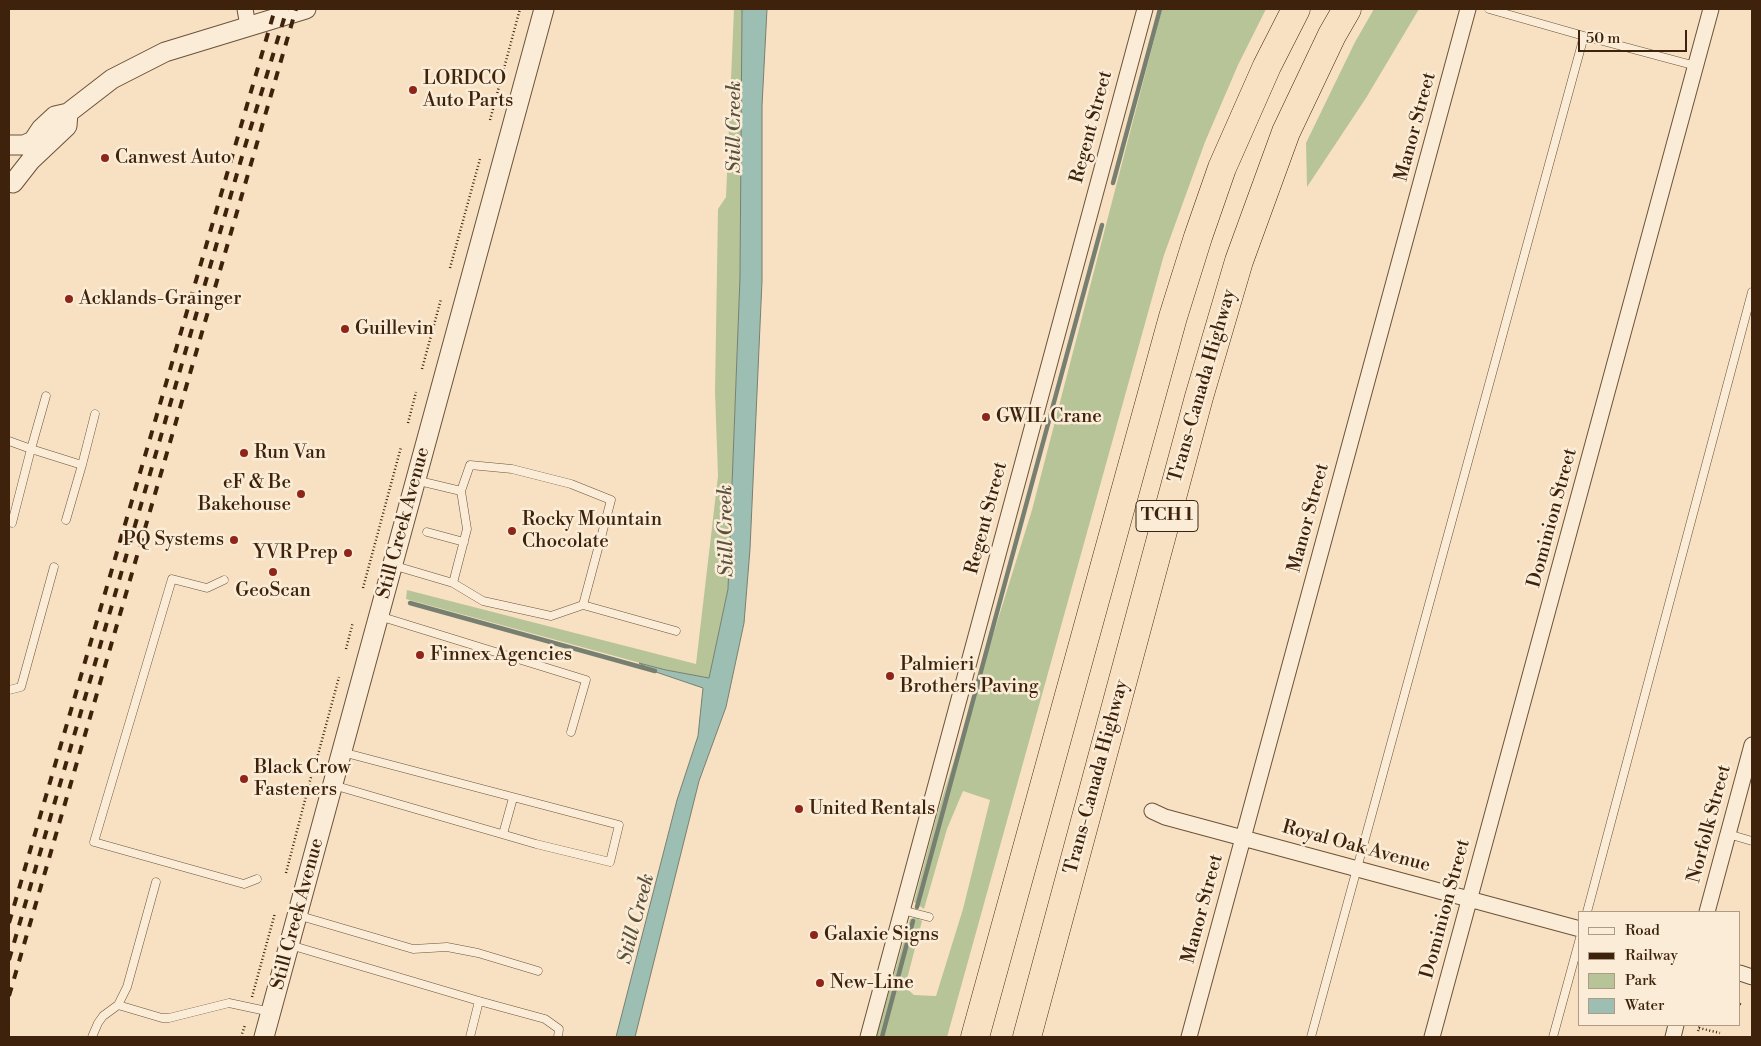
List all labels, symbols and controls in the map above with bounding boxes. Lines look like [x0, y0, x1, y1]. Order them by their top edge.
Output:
scale bar [1581, 20, 1690, 52]
text: 50 m [1586, 29, 1620, 48]
place label: LORDCO Auto Parts [423, 68, 513, 112]
street label: Regent Street [1066, 68, 1118, 186]
street label: Manor Street [1390, 70, 1442, 184]
water label: Still Creek [723, 81, 747, 173]
marker: LORDCO Auto Parts [407, 84, 419, 96]
place label: Canwest Auto [115, 147, 232, 169]
marker: Canwest Auto [99, 152, 111, 164]
street label: Trans-Canada Highway [1164, 287, 1242, 485]
place label: Acklands-Grainger [79, 288, 241, 310]
marker: Acklands-Grainger [63, 293, 75, 305]
place label: Guillevin [355, 318, 434, 340]
marker: Guillevin [339, 323, 351, 335]
place label: GWIL Crane [996, 406, 1102, 428]
marker: GWIL Crane [980, 411, 992, 423]
place label: Run Van [254, 442, 326, 464]
street label: Still Creek Avenue [373, 445, 435, 601]
street label: Dominion Street [1523, 446, 1583, 590]
marker: Run Van [238, 447, 250, 459]
street label: Regent Street [961, 459, 1013, 577]
street label: Manor Street [1283, 461, 1335, 575]
place label: eF & Be Bakehouse [198, 472, 291, 516]
water label: Still Creek [714, 485, 740, 577]
marker: eF & Be Bakehouse [295, 488, 307, 500]
road number: TCH 1 [1136, 501, 1198, 532]
place label: Rocky Mountain Chocolate [522, 509, 662, 553]
marker: Rocky Mountain Chocolate [506, 525, 518, 537]
place label: PQ Systems [123, 529, 224, 551]
marker: PQ Systems [228, 534, 240, 546]
place label: YVR Prep [253, 542, 338, 564]
marker: YVR Prep [342, 547, 354, 559]
marker: GeoScan [267, 566, 279, 578]
place label: GeoScan [235, 580, 311, 602]
place label: Finnex Agencies [430, 644, 572, 666]
marker: Finnex Agencies [414, 649, 426, 661]
place label: Palmieri Brothers Paving [900, 654, 1039, 698]
marker: Palmieri Brothers Paving [884, 670, 896, 682]
street label: Trans-Canada Highway [1060, 677, 1134, 877]
place label: Black Crow Fasteners [254, 757, 350, 801]
street label: Norfolk Street [1683, 762, 1737, 886]
marker: Black Crow Fasteners [238, 773, 250, 785]
place label: United Rentals [809, 798, 935, 820]
marker: United Rentals [793, 803, 805, 815]
street label: Royal Oak Avenue [1279, 816, 1433, 878]
street label: Still Creek Avenue [267, 836, 329, 992]
street label: Dominion Street [1416, 837, 1476, 981]
street label: Manor Street [1177, 852, 1229, 966]
water label: Still Creek [613, 871, 661, 967]
legend [1578, 911, 1741, 1026]
text: Road [1625, 921, 1660, 940]
place label: Galaxie Signs [824, 924, 939, 946]
marker: Galaxie Signs [808, 929, 820, 941]
text: Railway [1625, 946, 1678, 965]
text: Park [1625, 971, 1656, 990]
place label: New-Line [830, 972, 914, 994]
marker: New-Line [814, 977, 826, 989]
text: Water [1625, 996, 1664, 1015]

